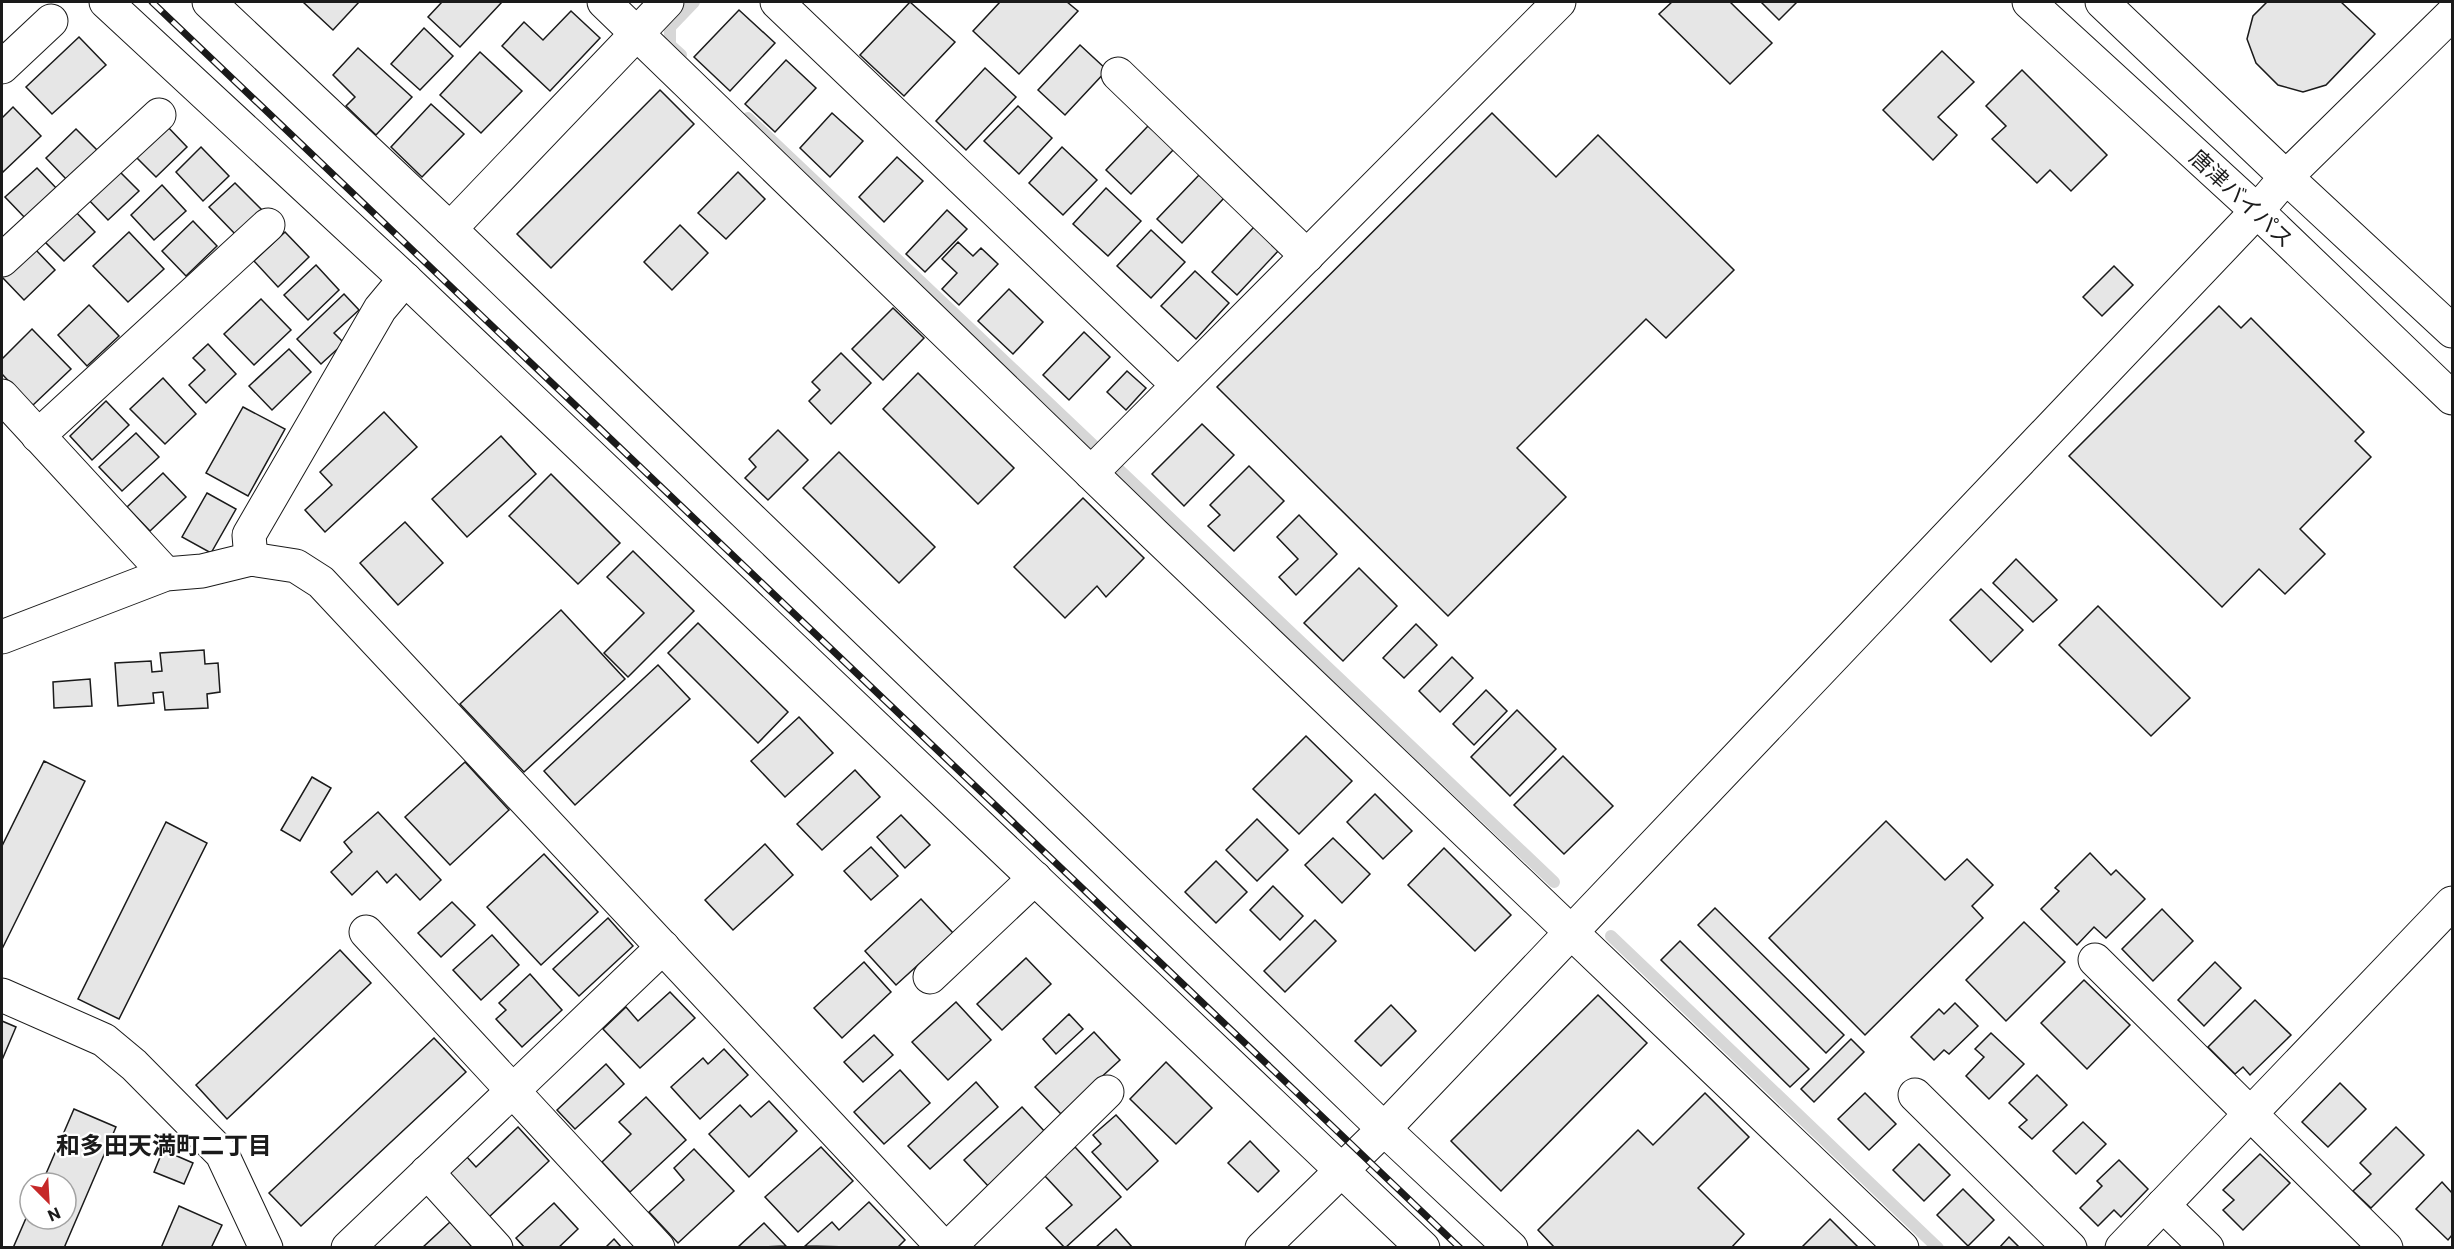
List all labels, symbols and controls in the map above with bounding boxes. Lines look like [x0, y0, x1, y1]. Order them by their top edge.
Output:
street label: 唐津バイパス [2185, 143, 2299, 253]
district label: 和多田天満町二丁目 [56, 1130, 272, 1159]
north arrow [18, 1171, 78, 1231]
text: N [45, 1204, 64, 1226]

